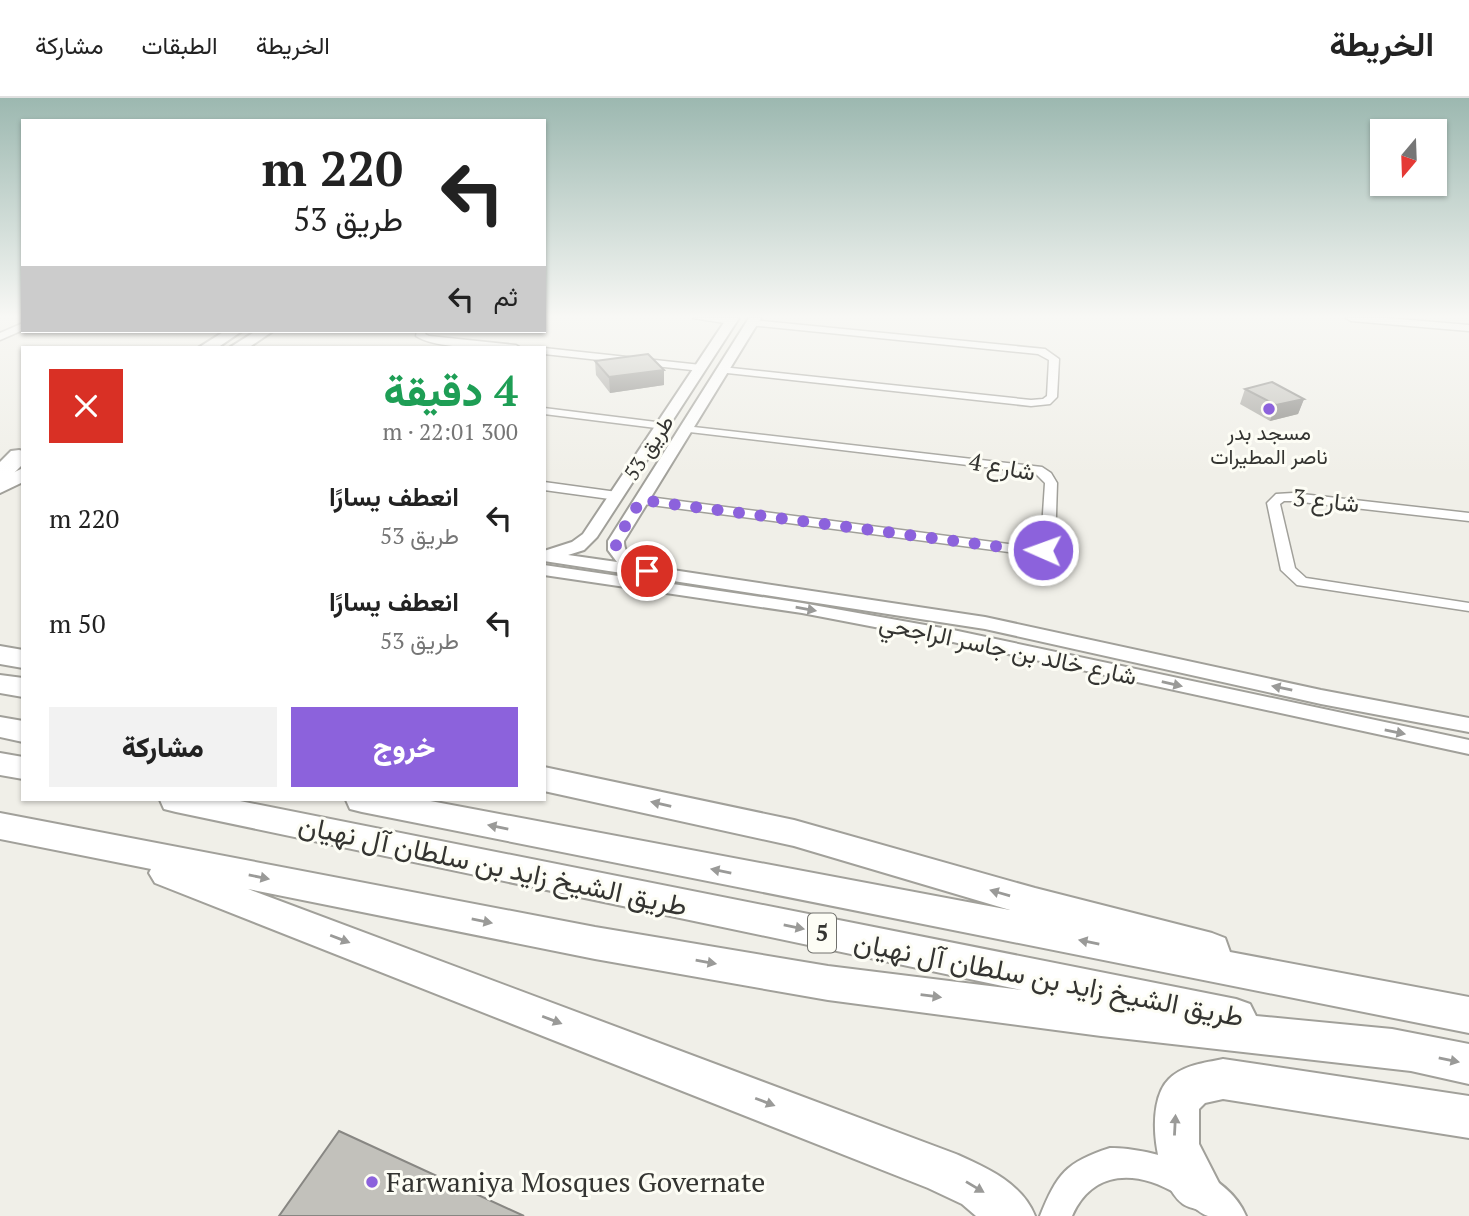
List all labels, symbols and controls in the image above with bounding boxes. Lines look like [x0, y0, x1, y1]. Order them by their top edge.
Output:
text: الخريطة [1330, 22, 1434, 65]
text: مشاركة [35, 29, 103, 61]
text: الطبقات [141, 29, 218, 61]
text: الخريطة [256, 29, 330, 61]
north arrow [1370, 119, 1447, 196]
map controls [1370, 119, 1447, 196]
text: 220 m [261, 135, 403, 200]
icon: left [427, 147, 518, 238]
text: طريق 53 [293, 198, 403, 240]
text: ثم [494, 279, 518, 313]
icon: left [442, 280, 480, 318]
text: 4 دقيقة [383, 362, 518, 418]
button: close [49, 369, 123, 443]
marker: مسجد بدر ناصر المطيرات [1261, 401, 1277, 417]
street label: طريق 53 [617, 410, 680, 485]
text: 300 m · 22:01 [383, 416, 518, 447]
place label: مسجد بدر ناصر المطيرات [1210, 418, 1328, 470]
street label: شارع 4 [966, 444, 1038, 489]
text: انعطف يسارًا [329, 479, 459, 513]
street label: شارع 3 [1291, 481, 1361, 520]
icon: left [480, 499, 518, 537]
text: 220 m [49, 501, 119, 535]
position arrow [1006, 513, 1080, 587]
text: طريق 53 [380, 520, 459, 551]
pin [617, 541, 677, 601]
icon: arrive [628, 552, 666, 590]
text: انعطف يسارًا [329, 584, 459, 618]
icon: left [480, 604, 518, 642]
one-way arrow [795, 604, 817, 615]
text: 50 m [49, 606, 106, 640]
street label: شارع خالد بن جاسر الراجحي [876, 606, 1140, 696]
text: طريق 53 [380, 625, 459, 656]
one-way arrow [1161, 679, 1183, 690]
one-way arrow [1271, 683, 1293, 694]
button: مشاركة [49, 707, 277, 787]
button: خروج [291, 707, 518, 787]
one-way arrow [1384, 727, 1406, 738]
one-way arrow [650, 798, 672, 809]
street label: طريق الشيخ زايد بن سلطان آل نهيان [295, 805, 691, 926]
one-way arrow [487, 821, 509, 832]
one-way arrow [710, 866, 732, 877]
one-way arrow [248, 872, 270, 883]
one-way arrow [989, 887, 1010, 897]
road number: 5 [808, 914, 836, 953]
one-way arrow [472, 916, 494, 927]
one-way arrow [783, 922, 805, 933]
street label: طريق الشيخ زايد بن سلطان آل نهيان [851, 923, 1247, 1036]
one-way arrow [329, 933, 350, 944]
one-way arrow [1078, 936, 1100, 947]
one-way arrow [695, 957, 717, 968]
one-way arrow [920, 991, 942, 1002]
one-way arrow [542, 1014, 563, 1025]
one-way arrow [1438, 1055, 1460, 1066]
one-way arrow [754, 1096, 775, 1107]
one-way arrow [1170, 1114, 1181, 1136]
place label: Farwaniya Mosques Governate [386, 1163, 765, 1200]
marker: Farwaniya Mosques Governate [364, 1174, 380, 1190]
one-way arrow [966, 1180, 985, 1193]

